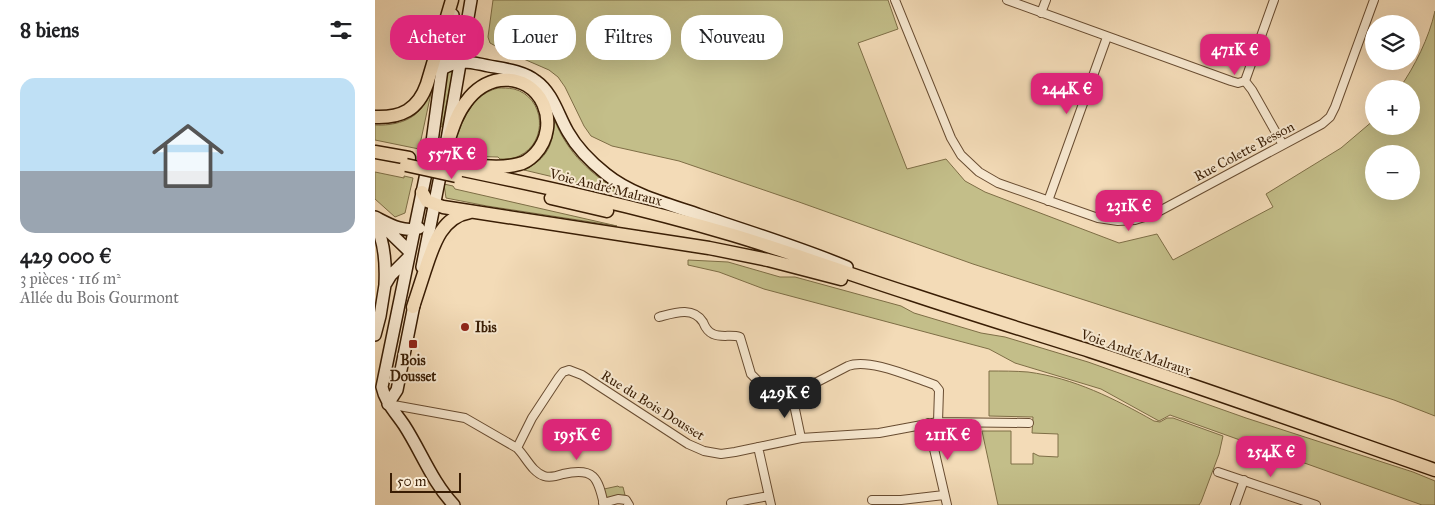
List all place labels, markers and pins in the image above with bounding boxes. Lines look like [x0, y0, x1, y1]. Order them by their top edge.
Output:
pin: 471K € [1194, 34, 1276, 76]
pin: 244K € [1026, 72, 1108, 115]
pin: 557K € [411, 138, 493, 180]
pin: 231K € [1088, 190, 1170, 232]
place label: Ibis [475, 319, 497, 336]
marker: Ibis [459, 321, 471, 333]
marker: Bois Dousset [407, 338, 419, 350]
place label: Bois Dousset [390, 352, 436, 385]
pin: 429K € [744, 376, 826, 419]
pin: 195K € [536, 418, 618, 461]
pin: 211K € [907, 418, 989, 461]
pin: 254K € [1230, 436, 1312, 478]

